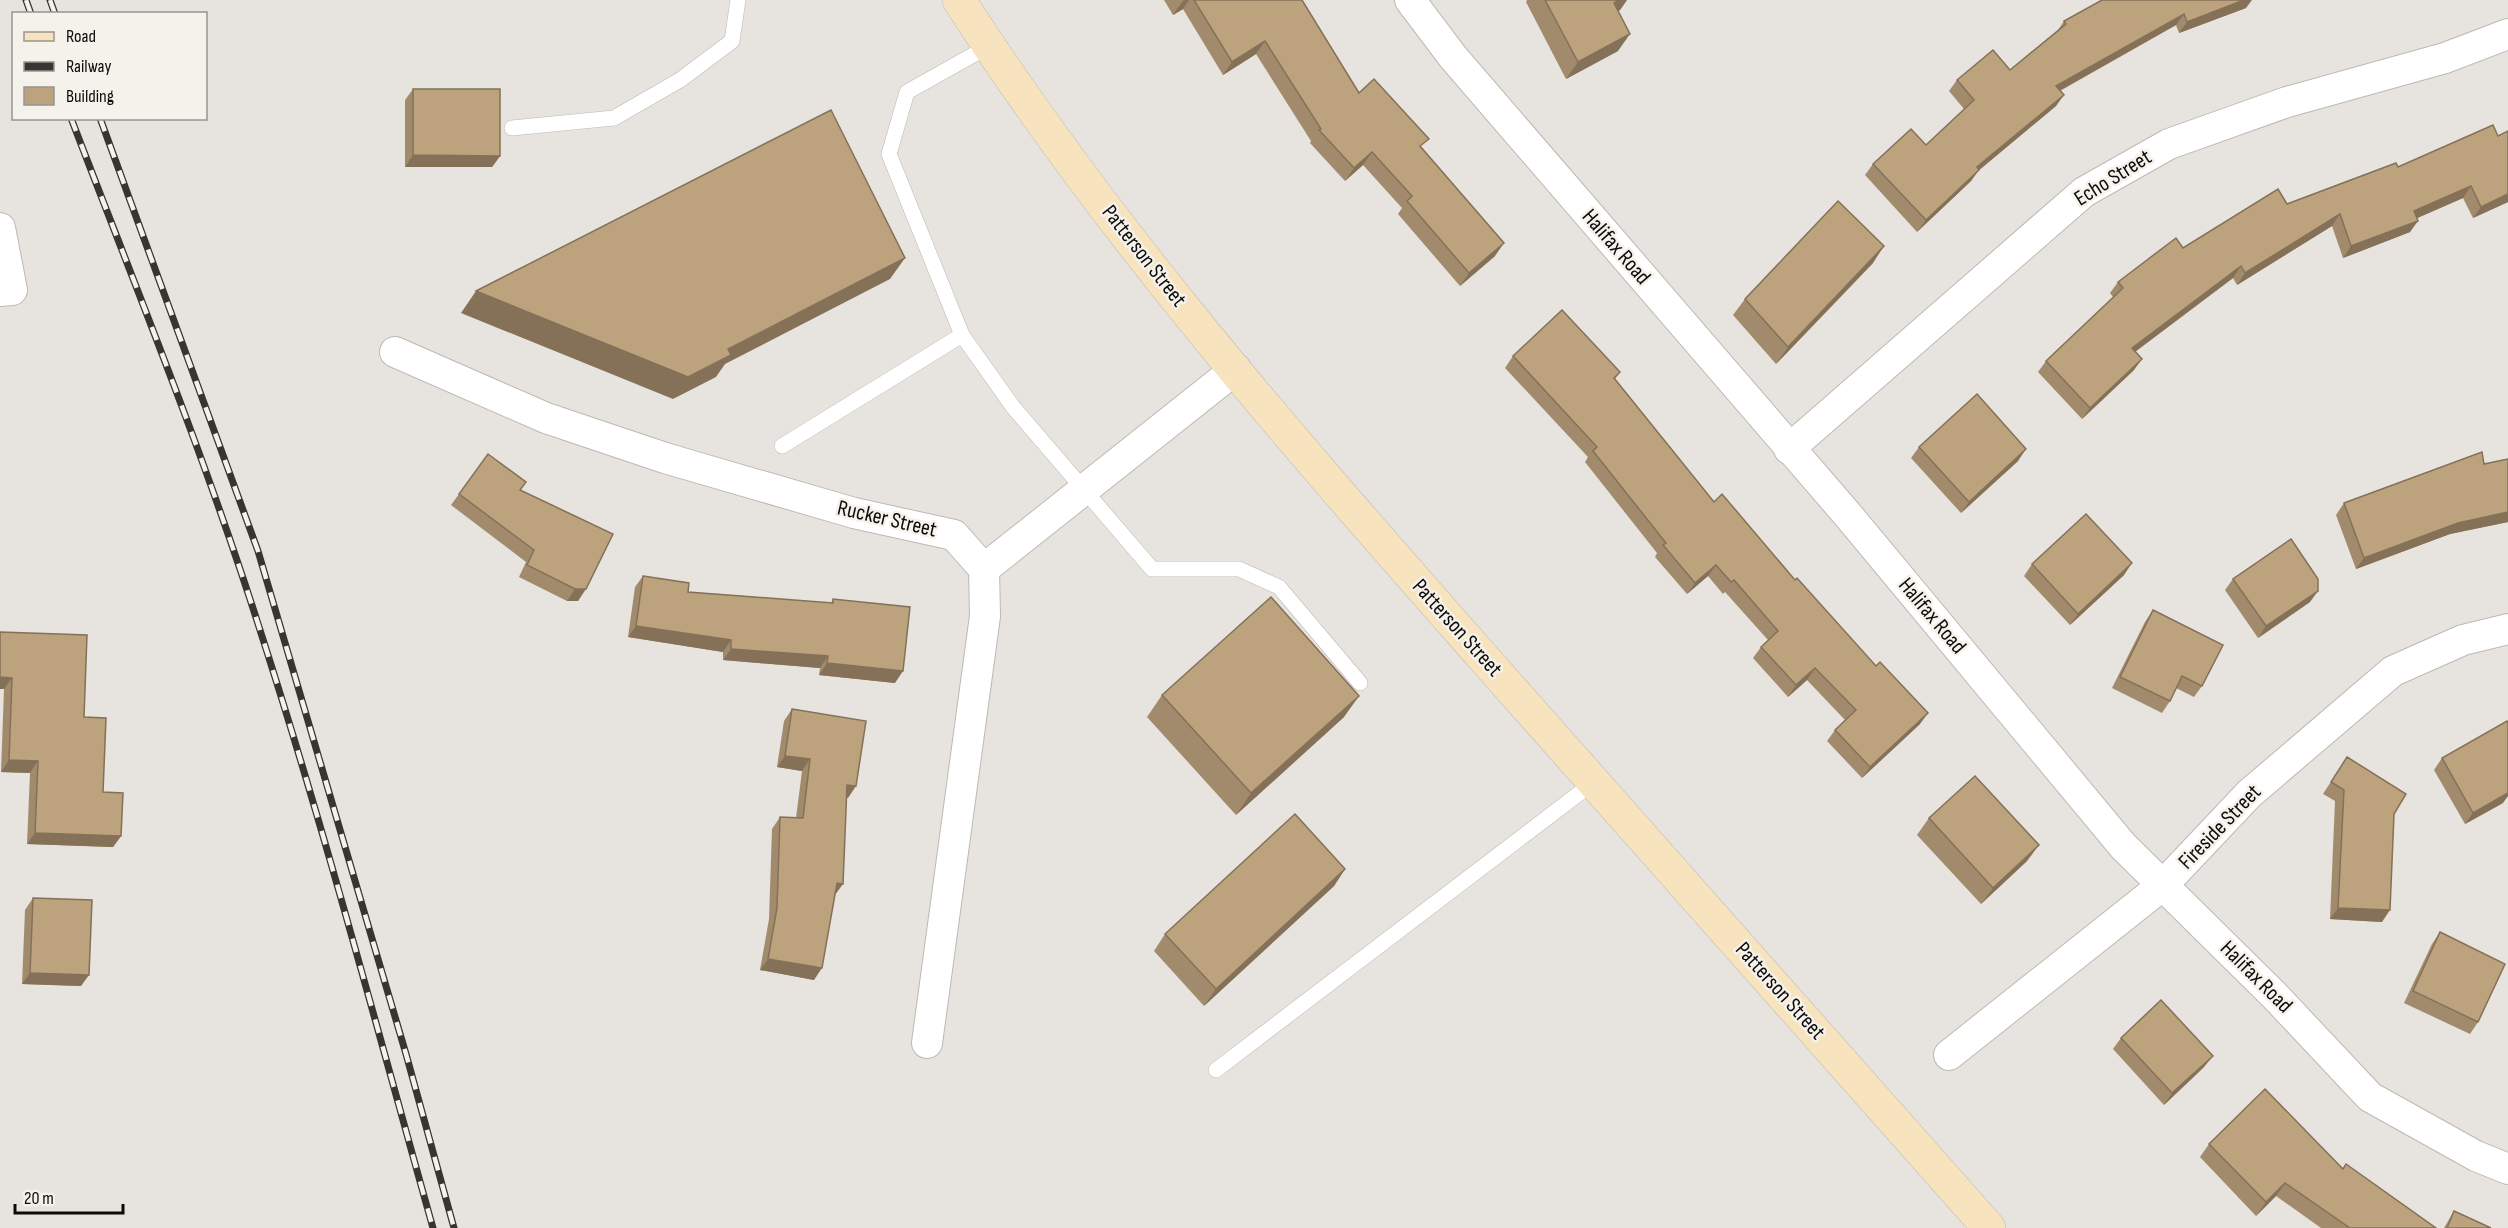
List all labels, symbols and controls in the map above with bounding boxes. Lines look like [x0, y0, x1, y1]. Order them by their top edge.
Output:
legend [12, 12, 207, 120]
text: Road [66, 26, 96, 47]
text: Railway [66, 56, 111, 77]
text: Building [66, 86, 114, 107]
street label: Echo Street [2069, 144, 2157, 212]
street label: Patterson Street [1096, 200, 1192, 313]
street label: Halifax Road [1576, 204, 1656, 290]
street label: Rucker Street [835, 494, 940, 544]
street label: Halifax Road [1892, 572, 1972, 660]
street label: Patterson Street [1406, 574, 1508, 683]
street label: Fireside Street [2173, 779, 2267, 875]
street label: Halifax Road [2214, 935, 2298, 1019]
street label: Patterson Street [1729, 937, 1831, 1046]
scale bar [15, 1177, 123, 1215]
text: 20 m [24, 1188, 54, 1209]

